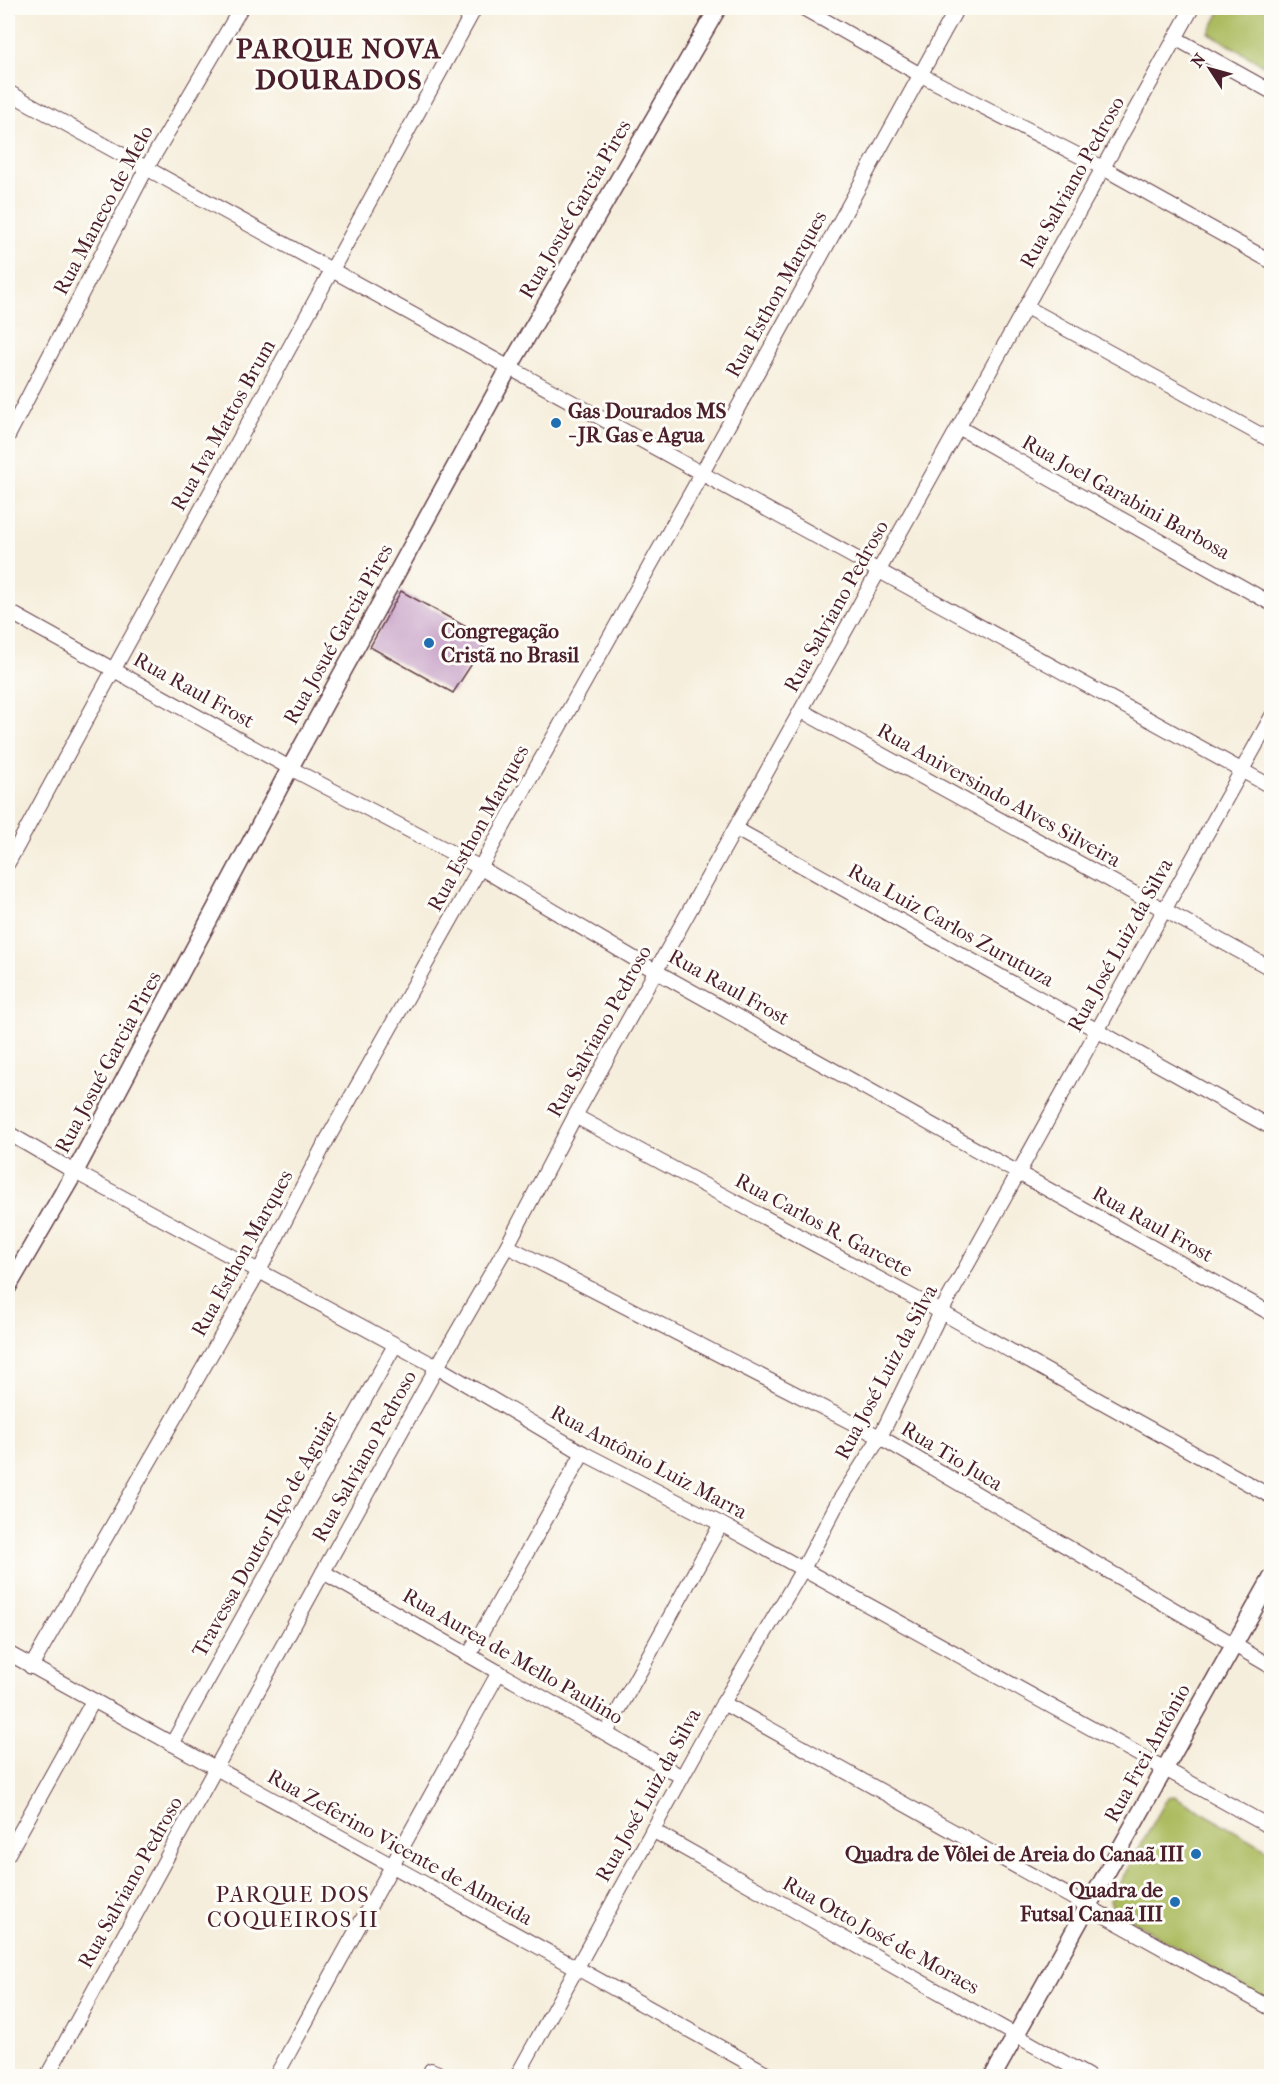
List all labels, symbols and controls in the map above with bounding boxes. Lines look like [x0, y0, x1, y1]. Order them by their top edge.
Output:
district label: PARQUE NOVA DOURADOS [236, 33, 442, 96]
north arrow [1180, 39, 1240, 99]
text: N [1187, 49, 1210, 71]
street label: Rua Salviano Pedroso [1015, 92, 1129, 272]
street label: Rua Josué Garcia Pires [514, 115, 636, 303]
street label: Rua Maneco de Melo [48, 121, 158, 299]
street label: Rua Esthon Marques [720, 206, 832, 381]
street label: Rua Iva Mattos Brum [166, 335, 280, 515]
place label: Gas Dourados MS - JR Gas e Agua [568, 399, 726, 447]
marker: Gas Dourados MS - JR Gas e Agua [549, 416, 563, 430]
street label: Rua Joel Garabini Barbosa [1018, 430, 1235, 564]
street label: Rua Salviano Pedroso [779, 516, 893, 696]
street label: Rua Josué Garcia Pires [278, 539, 398, 728]
place label: Congregação Cristã no Brasil [441, 619, 579, 667]
marker: Congregação Cristã no Brasil [422, 636, 436, 650]
street label: Rua Raul Frost [129, 647, 259, 733]
street label: Rua Aniversindo Alves Silveira [873, 718, 1125, 872]
street label: Rua Esthon Marques [422, 740, 534, 915]
street label: Rua José Luiz da Silva [1062, 854, 1178, 1036]
street label: Rua Luiz Carlos Zurutuza [844, 858, 1058, 992]
street label: Rua Salviano Pedroso [542, 941, 656, 1121]
street label: Rua Raul Frost [664, 944, 794, 1030]
street label: Rua Josué Garcia Pires [50, 967, 166, 1157]
street label: Rua Esthon Marques [186, 1165, 298, 1340]
street label: Rua Carlos R. Garcete [731, 1168, 917, 1282]
street label: Rua Raul Frost [1088, 1181, 1218, 1267]
street label: Rua José Luiz da Silva [830, 1280, 942, 1463]
street label: Rua Salviano Pedroso [307, 1366, 421, 1546]
street label: Rua Antônio Luiz Marra [547, 1400, 752, 1524]
street label: Travessa Doutor Ilço de Aguiar [187, 1407, 343, 1661]
street label: Rua Tio Juca [897, 1416, 1007, 1496]
street label: Rua Aurea de Mello Paulino [398, 1583, 628, 1729]
street label: Rua Frei Antônio [1099, 1680, 1195, 1826]
street label: Rua José Luiz da Silva [590, 1704, 706, 1886]
street label: Rua Zeferino Vicente de Almeida [263, 1764, 537, 1930]
street label: Rua Salviano Pedroso [73, 1792, 187, 1972]
place label: Quadra de Vôlei de Areia do Canaã III [845, 1842, 1185, 1866]
marker: Quadra de Vôlei de Areia do Canaã III [1189, 1847, 1203, 1861]
street label: Rua Otto José de Moraes [778, 1871, 984, 1999]
place label: Quadra de Futsal Canaã III [1019, 1878, 1164, 1926]
district label: PARQUE DOS COQUEIROS II [207, 1882, 379, 1933]
marker: Quadra de Futsal Canaã III [1168, 1895, 1182, 1909]

